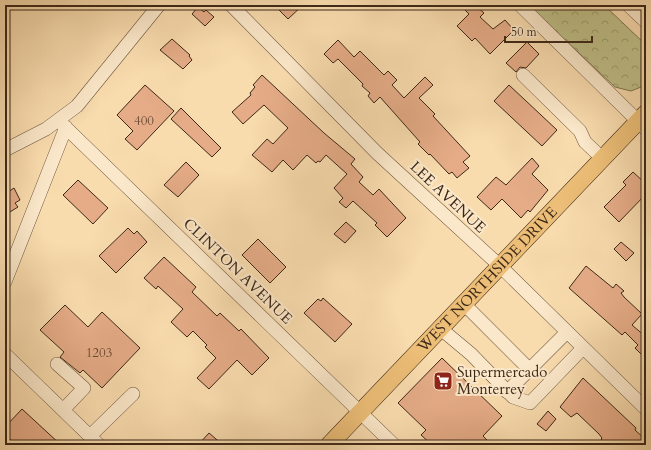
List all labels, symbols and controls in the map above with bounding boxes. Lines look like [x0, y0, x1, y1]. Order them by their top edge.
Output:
scale bar [505, 18, 592, 44]
text: 50 m [511, 24, 538, 40]
house number: 400 [134, 112, 154, 130]
street label: LEE AVENUE [406, 157, 490, 237]
street label: WEST NORTHSIDE DRIVE [412, 202, 561, 357]
street label: CLINTON AVENUE [179, 214, 297, 328]
house number: 1203 [86, 344, 112, 362]
place label: Supermercado Monterrey [457, 362, 547, 399]
supermarket icon: Supermercado Monterrey [432, 370, 454, 392]

